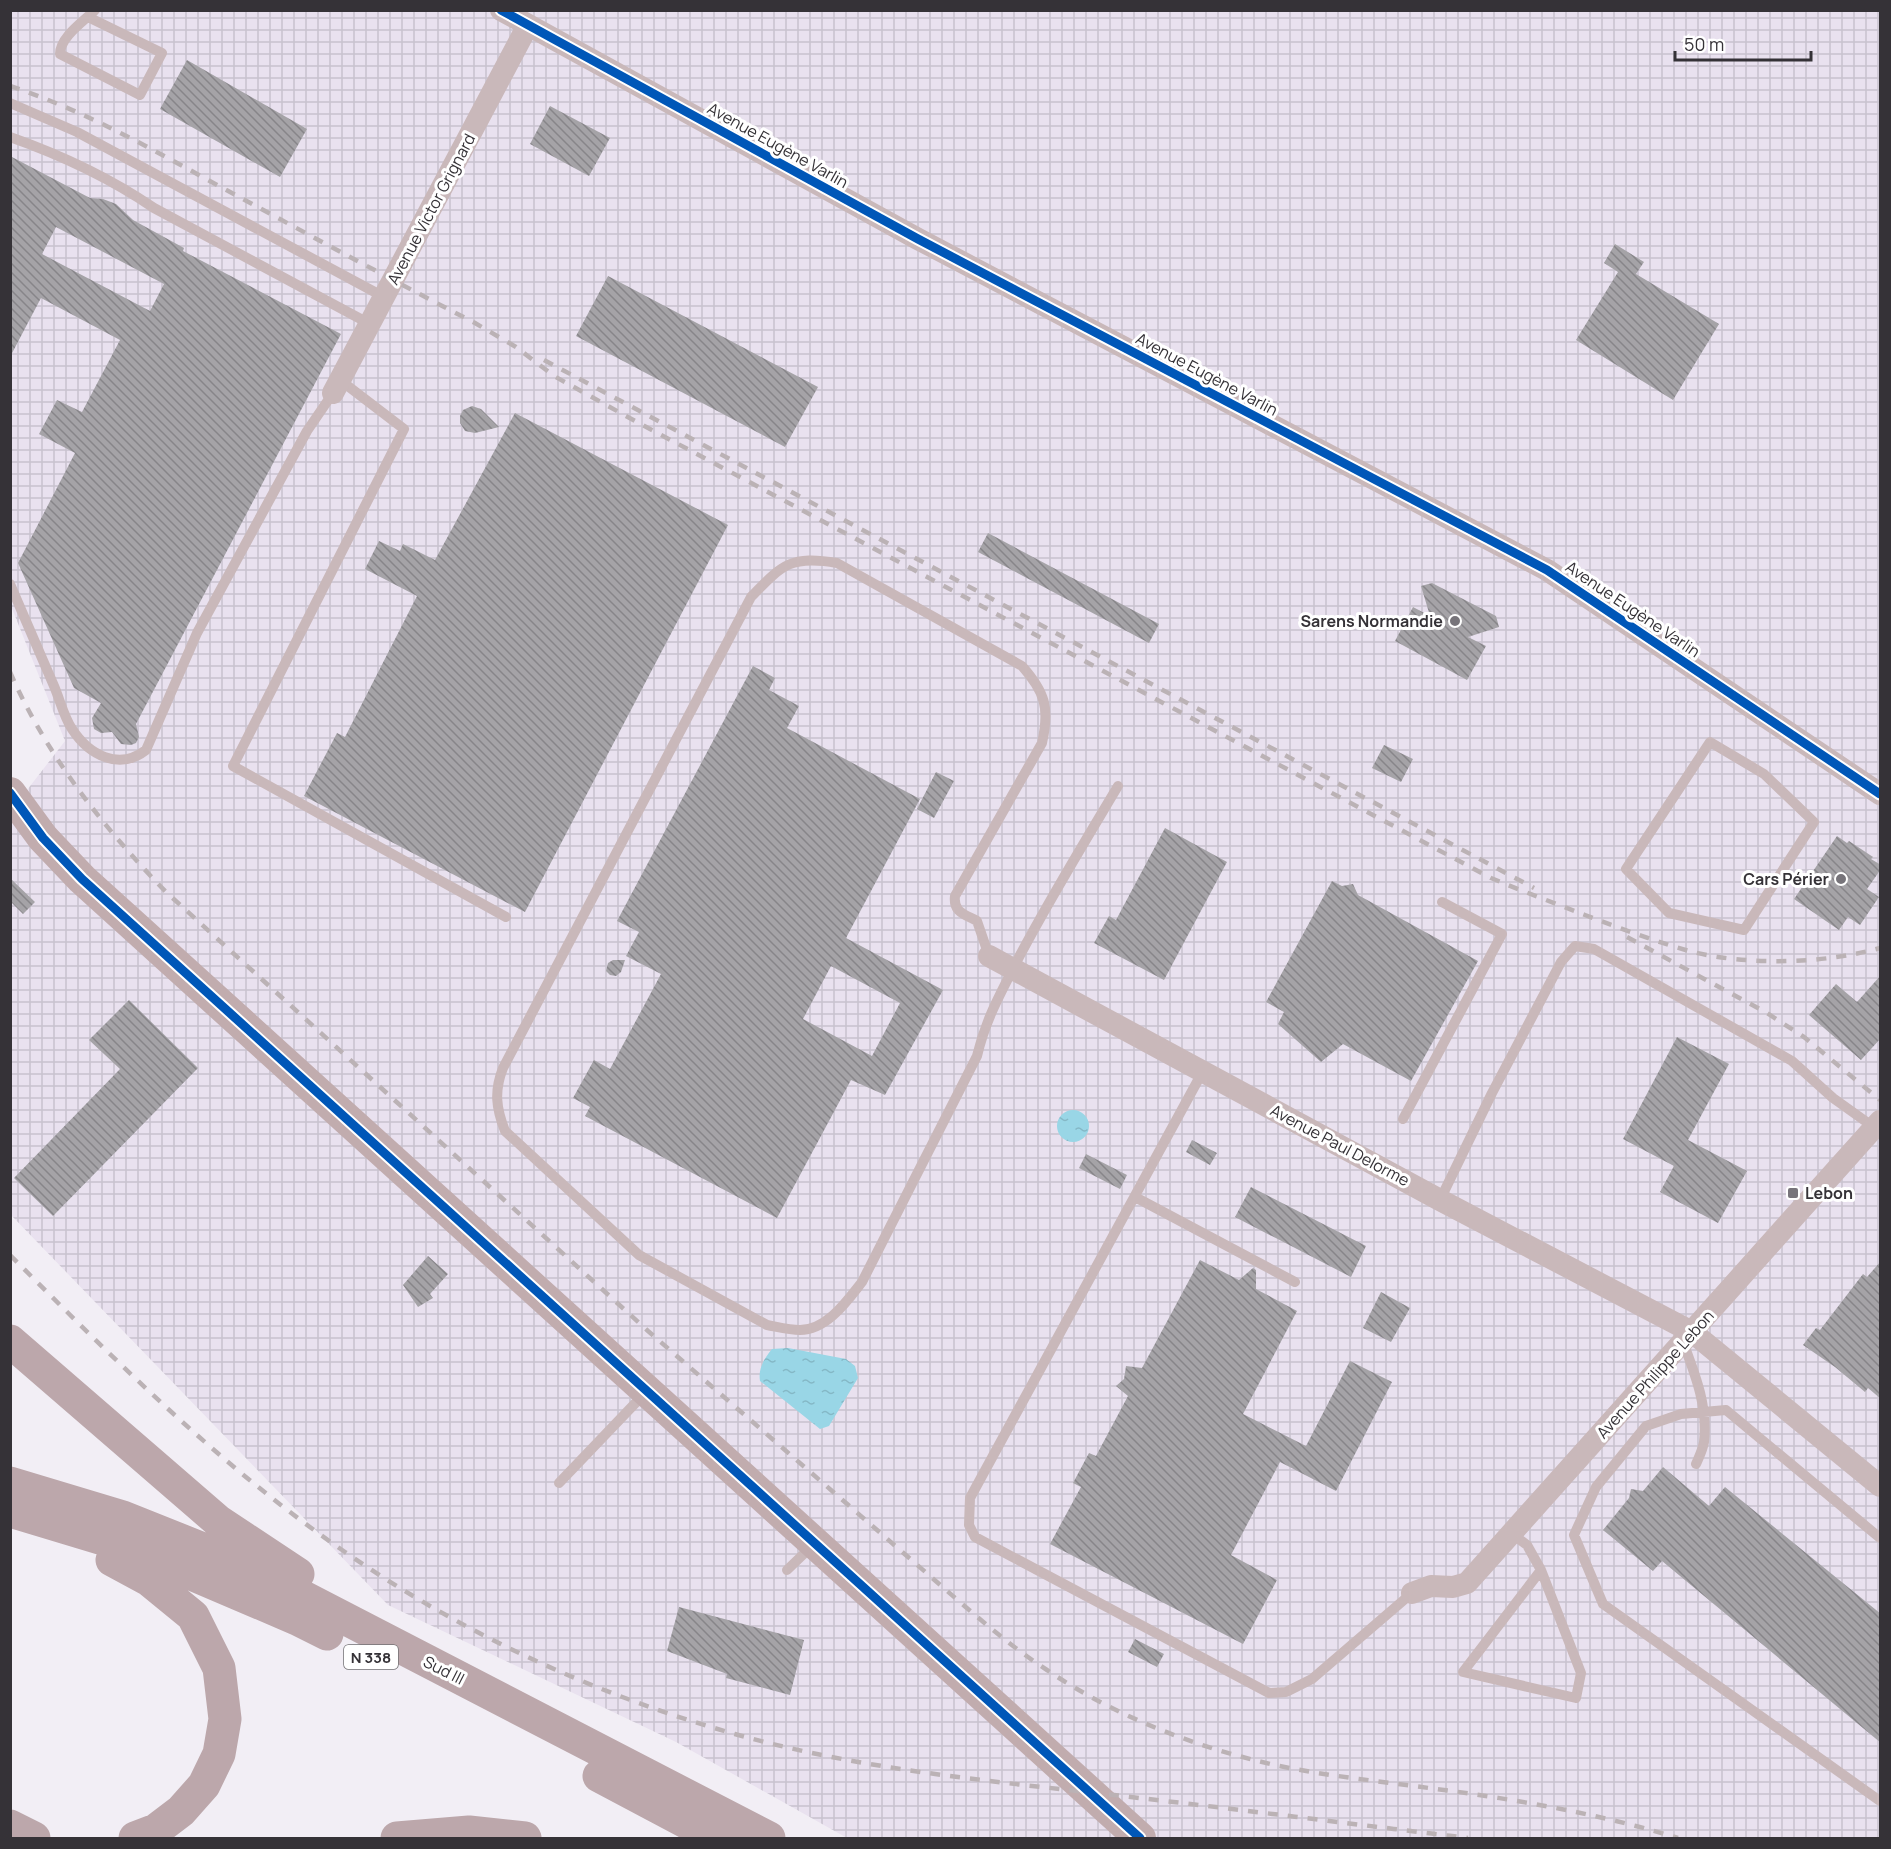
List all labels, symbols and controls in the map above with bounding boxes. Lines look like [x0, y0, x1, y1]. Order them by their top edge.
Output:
scale bar [1675, 24, 1812, 62]
text: 50 m [1684, 32, 1724, 56]
street label: Avenue Eugène Varlin [704, 97, 852, 193]
street label: Avenue Victor Grignard [382, 130, 480, 288]
street label: Avenue Eugène Varlin [1132, 327, 1282, 421]
street label: Avenue Eugène Varlin [1561, 556, 1705, 662]
place label: Sarens Normandie [1301, 610, 1443, 632]
marker: Sarens Normandie [1448, 614, 1462, 628]
place label: Cars Périer [1743, 868, 1829, 890]
marker: Cars Périer [1834, 872, 1848, 886]
street label: Avenue Paul Delorme [1267, 1099, 1413, 1191]
place label: Lebon [1805, 1182, 1853, 1204]
marker: Lebon [1786, 1186, 1800, 1200]
street label: Avenue Philippe Lebon [1591, 1305, 1719, 1443]
road number: N 338 [344, 1645, 398, 1669]
street label: Sud III [420, 1650, 468, 1690]

